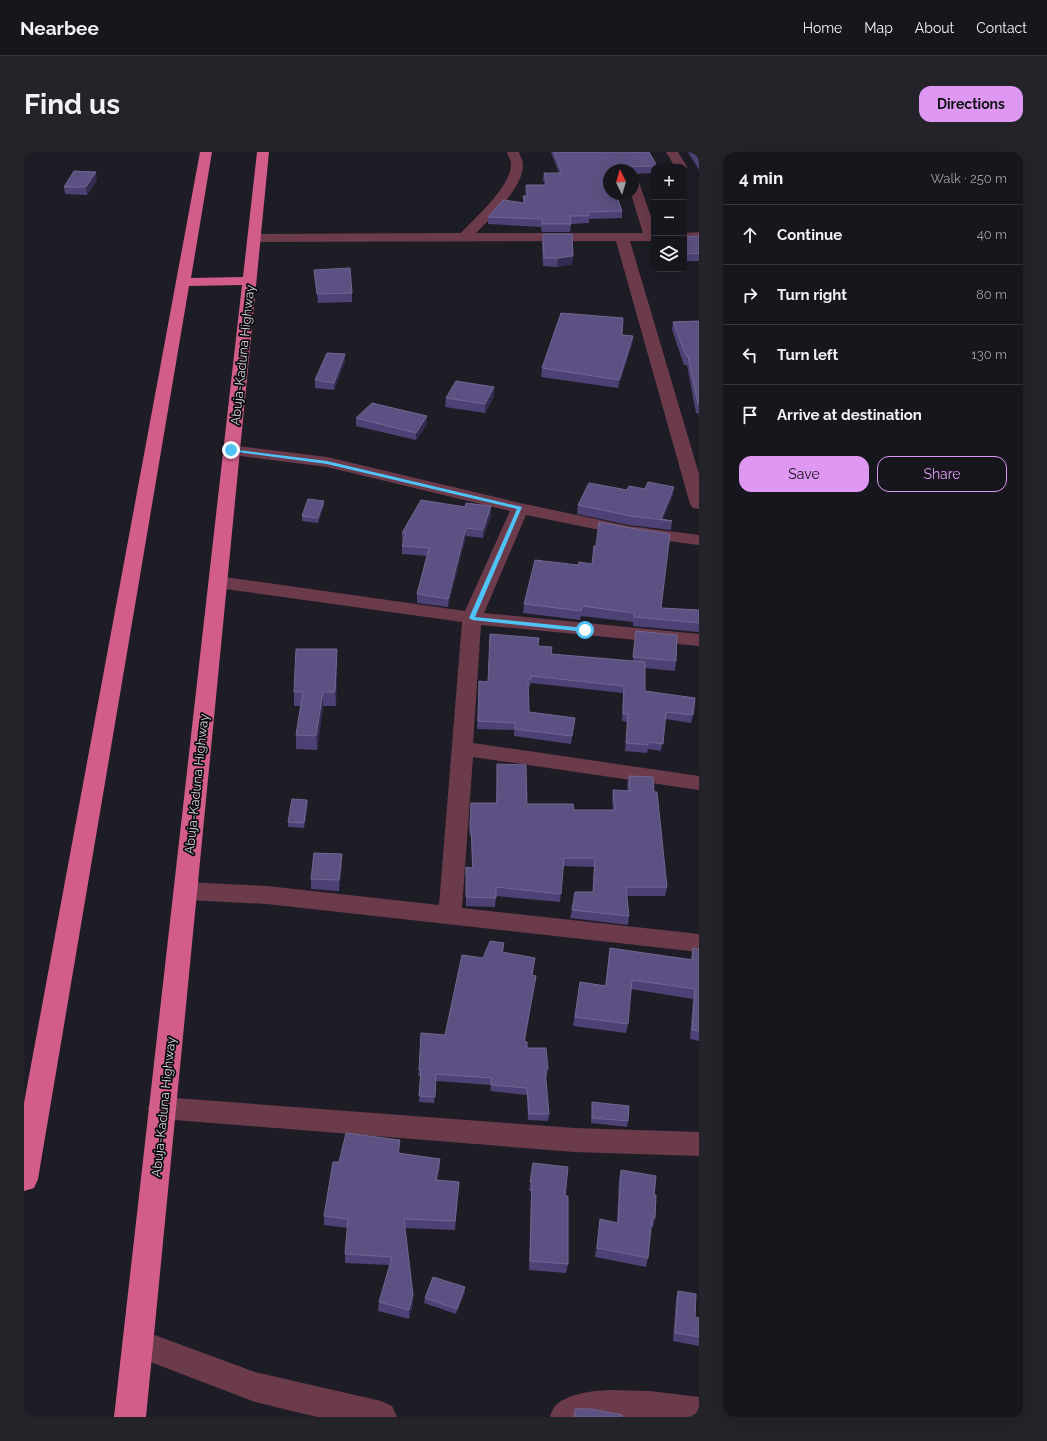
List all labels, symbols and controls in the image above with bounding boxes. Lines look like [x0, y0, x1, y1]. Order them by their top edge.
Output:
text: Nearbee [20, 17, 99, 39]
text: Home [803, 20, 842, 36]
text: Map [864, 20, 893, 36]
text: About [915, 20, 954, 36]
text: Contact [976, 20, 1027, 36]
button: Directions [919, 86, 1023, 122]
text: Find us [24, 88, 120, 121]
north arrow [603, 164, 639, 200]
map controls [651, 164, 687, 272]
button: + [651, 164, 687, 200]
text: 4 min [739, 168, 783, 188]
text: Walk · 250 m [930, 171, 1007, 186]
button: − [651, 200, 687, 236]
icon: ahead [739, 224, 761, 246]
text: Continue [777, 226, 842, 244]
text: 40 m [977, 227, 1007, 242]
button: layers [651, 236, 687, 272]
street label: Abuja-Kaduna Highway [228, 284, 257, 426]
icon: right [739, 284, 761, 306]
text: Turn right [777, 286, 847, 304]
text: 80 m [976, 287, 1007, 302]
icon: left [739, 344, 761, 366]
text: Turn left [777, 346, 838, 364]
text: 130 m [971, 347, 1007, 362]
icon: arrive [739, 404, 761, 426]
text: Arrive at destination [777, 406, 922, 424]
route end [222, 441, 240, 459]
button: Save [739, 456, 869, 492]
button: Share [877, 456, 1007, 492]
route start [576, 621, 594, 639]
street label: Abuja-Kaduna Highway [182, 713, 211, 855]
street label: Abuja-Kaduna Highway [149, 1036, 178, 1178]

